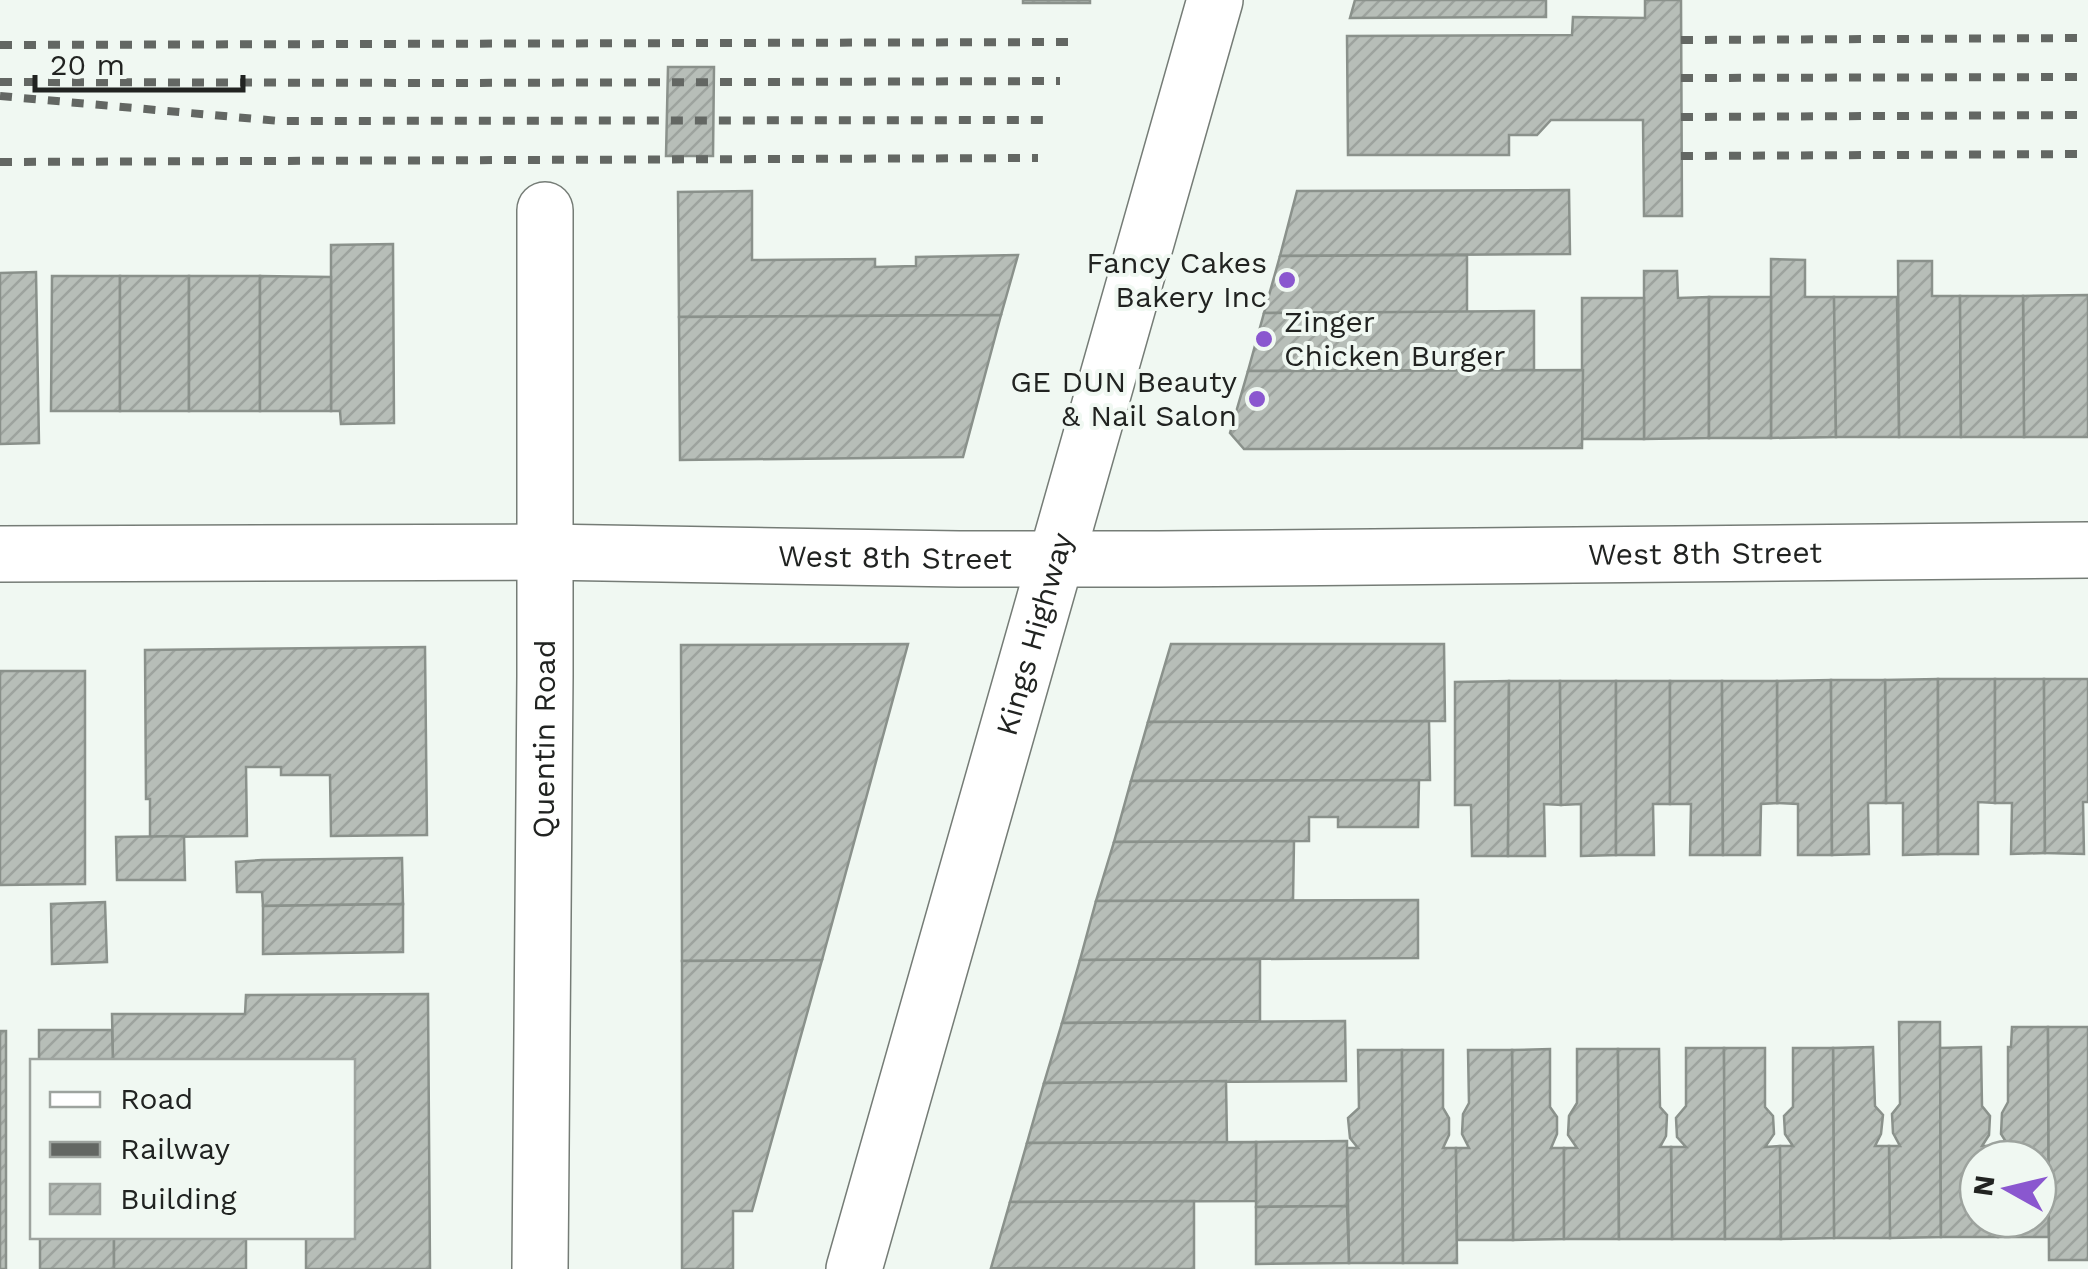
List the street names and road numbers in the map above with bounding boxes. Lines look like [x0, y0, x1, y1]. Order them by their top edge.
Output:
street label: Kings Highway [989, 528, 1080, 739]
street label: West 8th Street [1588, 535, 1822, 572]
street label: West 8th Street [778, 538, 1012, 576]
street label: Quentin Road [526, 639, 562, 839]

